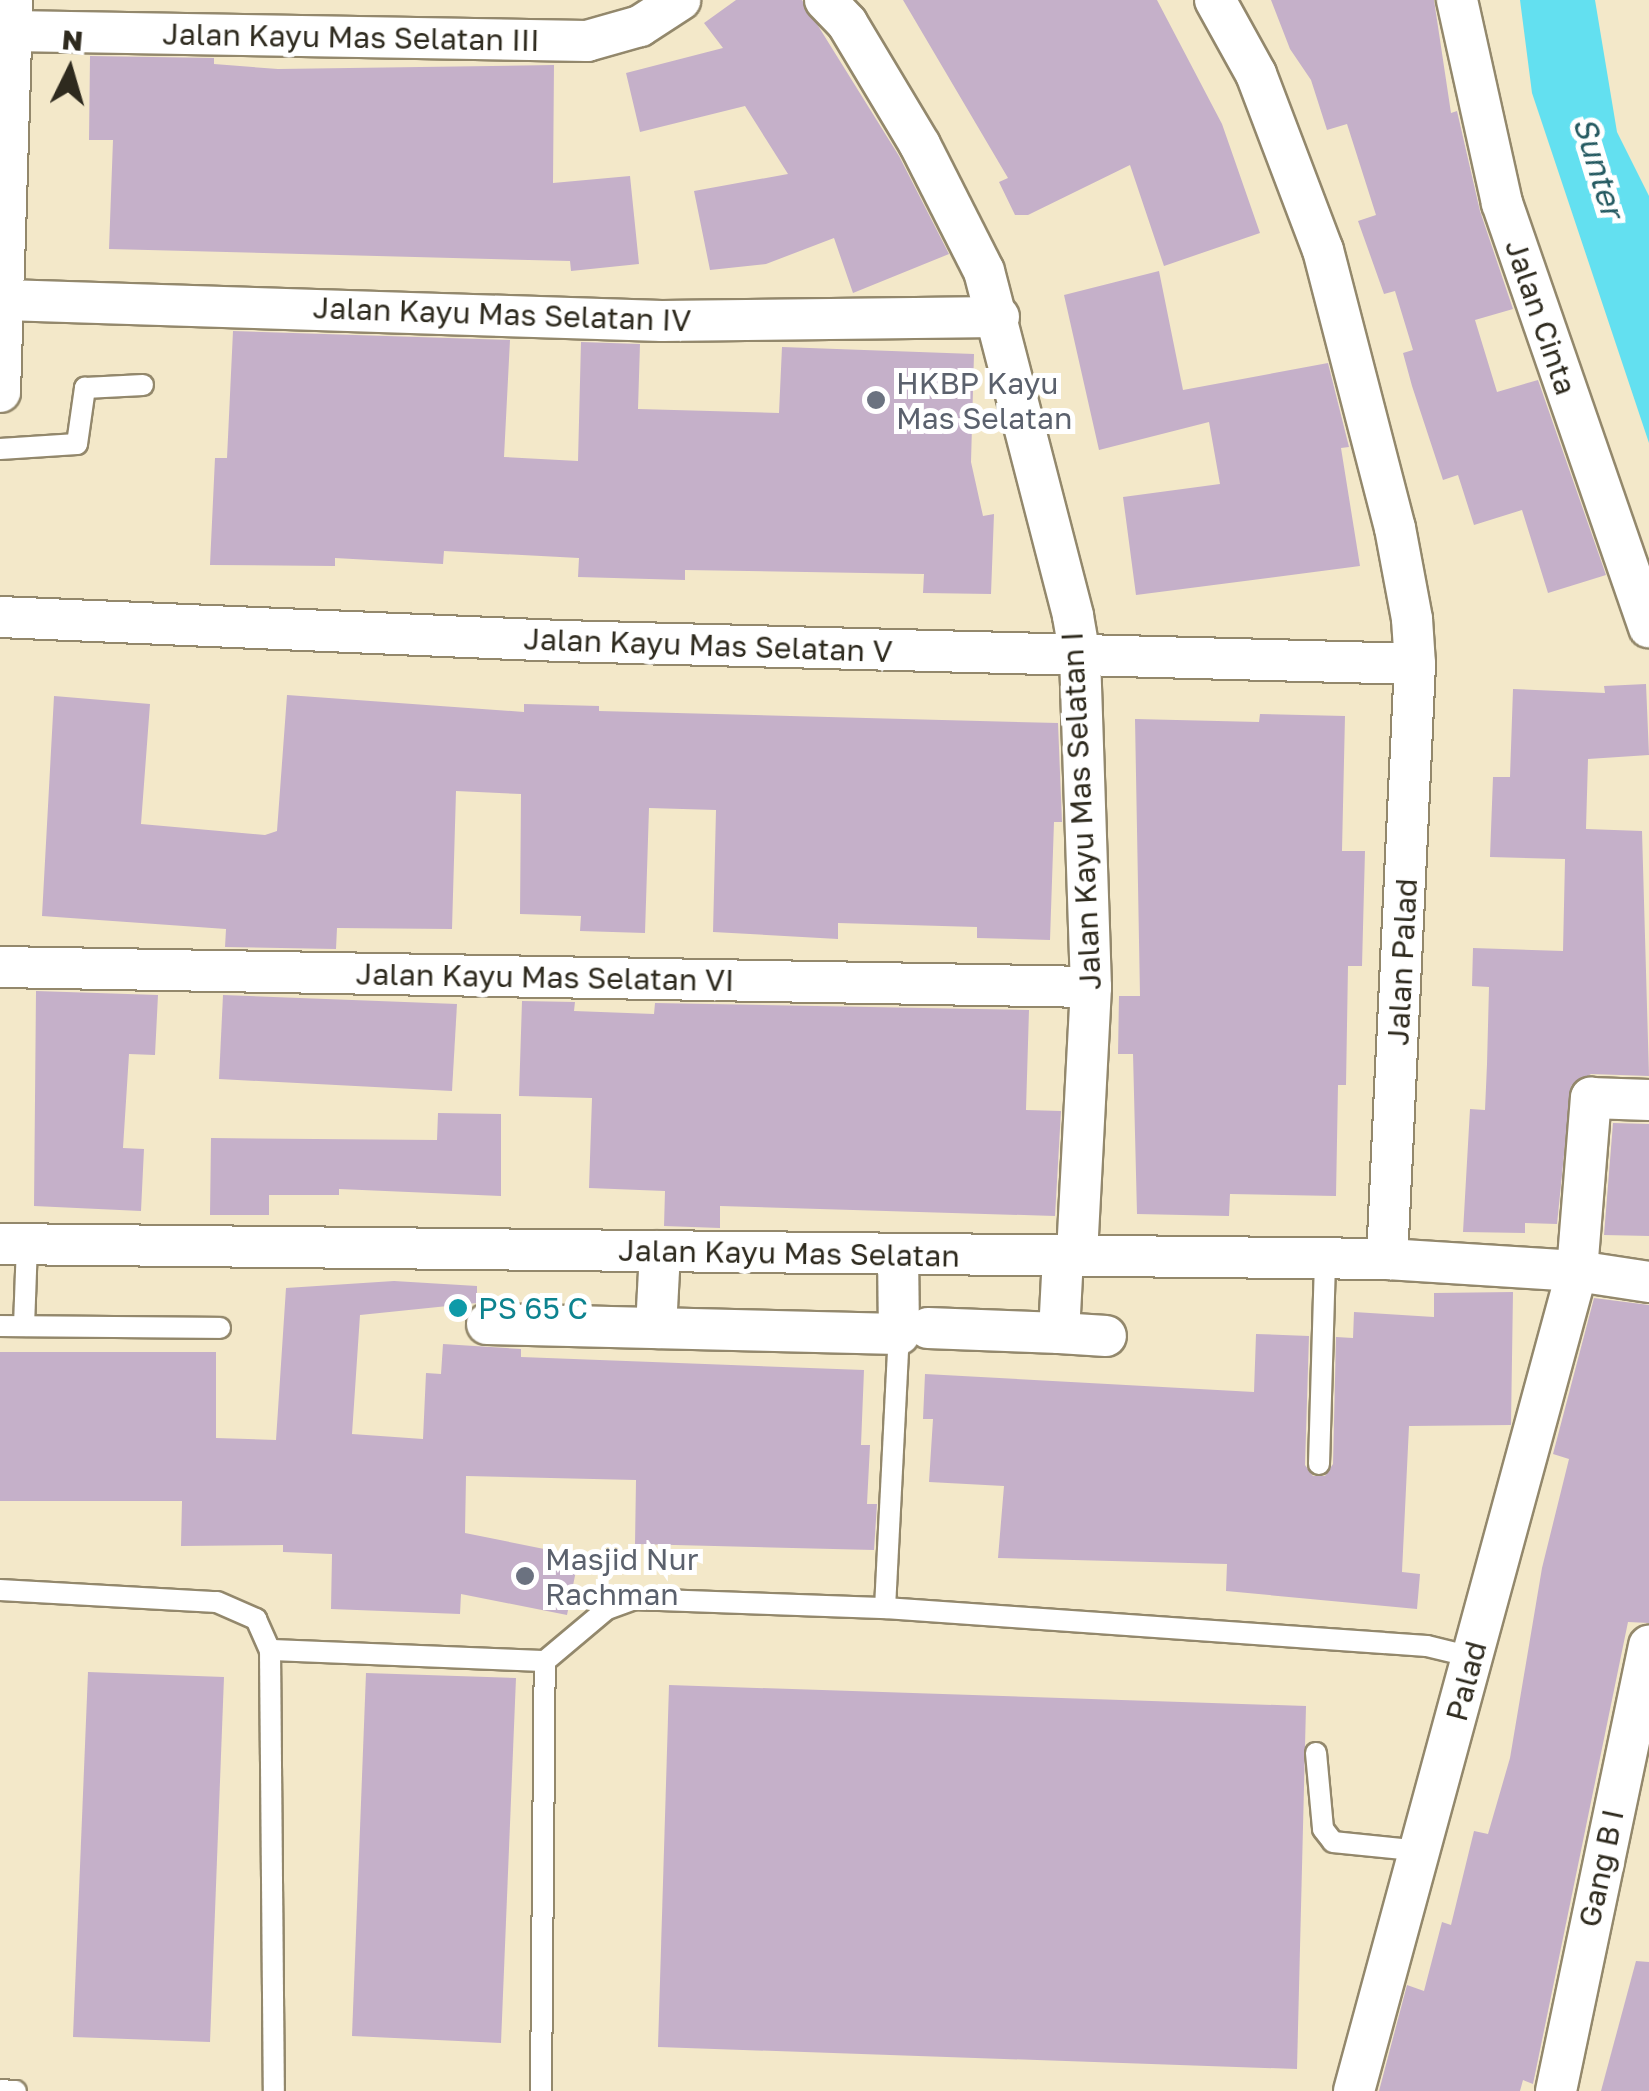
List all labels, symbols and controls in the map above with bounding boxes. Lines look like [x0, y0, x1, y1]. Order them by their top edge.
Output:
street label: Jalan Kayu Mas Selatan III [162, 16, 540, 58]
north arrow [20, 20, 120, 120]
text: N [61, 22, 85, 57]
water label: Sunter [1566, 112, 1632, 222]
street label: Jalan Cinta [1498, 235, 1584, 399]
street label: Jalan Kayu Mas Selatan IV [312, 289, 692, 339]
place label: HKBP Kayu Mas Selatan [896, 365, 1072, 436]
marker: HKBP Kayu Mas Selatan [865, 389, 887, 411]
street label: Jalan Kayu Mas Selatan V [523, 621, 893, 669]
street label: Jalan Kayu Mas Selatan I [1054, 631, 1108, 991]
street label: Jalan Palad [1380, 877, 1424, 1047]
street label: Jalan Kayu Mas Selatan VI [355, 956, 735, 998]
street label: Jalan Kayu Mas Selatan [618, 1232, 960, 1274]
place label: PS 65 C [478, 1290, 588, 1326]
marker: PS 65 C [447, 1297, 469, 1319]
place label: Masjid Nur Rachman [545, 1541, 698, 1612]
marker: Masjid Nur Rachman [514, 1565, 536, 1587]
street label: Palad [1438, 1637, 1494, 1725]
street label: Gang B I [1571, 1806, 1631, 1930]

